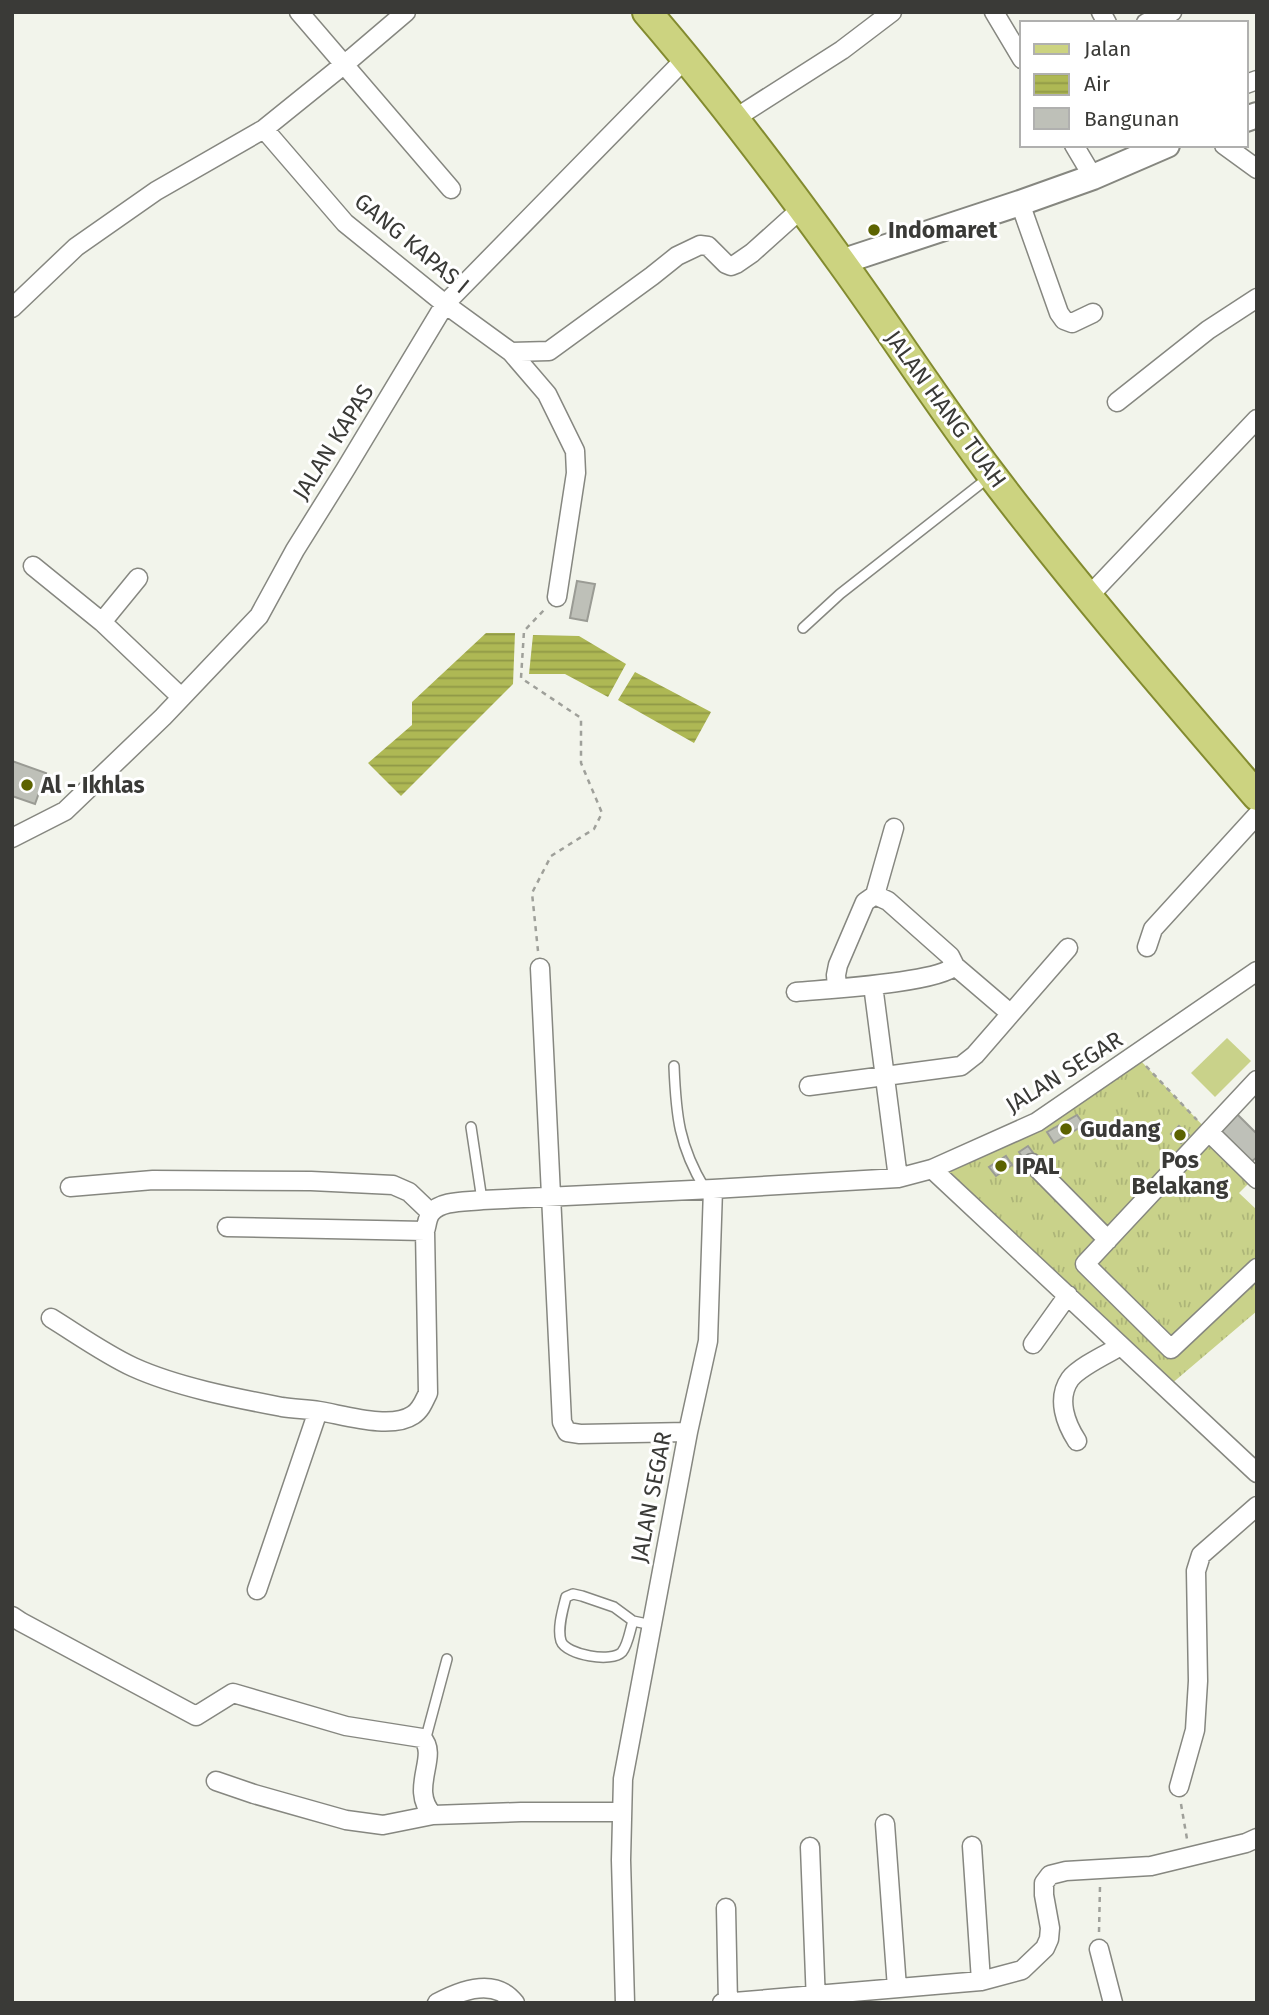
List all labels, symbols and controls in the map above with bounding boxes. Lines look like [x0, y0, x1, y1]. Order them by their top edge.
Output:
legend [1020, 21, 1248, 147]
text: Jalan [1084, 36, 1131, 62]
text: Air [1084, 71, 1110, 97]
text: Bangunan [1084, 106, 1179, 132]
street label: GANG KAPAS I [349, 187, 475, 299]
place label: Indomaret [888, 216, 999, 244]
marker: Indomaret [866, 222, 882, 238]
street label: JALAN HANG TUAH [880, 325, 1012, 493]
street label: JALAN KAPAS [286, 379, 380, 505]
place label: Al - Ikhlas [40, 771, 145, 799]
marker: Al - Ikhlas [19, 777, 35, 793]
street label: JALAN SEGAR [1000, 1025, 1128, 1119]
place label: Gudang [1080, 1115, 1161, 1143]
marker: Gudang [1058, 1121, 1074, 1137]
marker: Pos Belakang [1172, 1127, 1188, 1143]
place label: Pos Belakang [1131, 1146, 1229, 1200]
place label: IPAL [1015, 1152, 1060, 1180]
marker: IPAL [993, 1158, 1009, 1174]
street label: JALAN SEGAR [625, 1429, 677, 1565]

